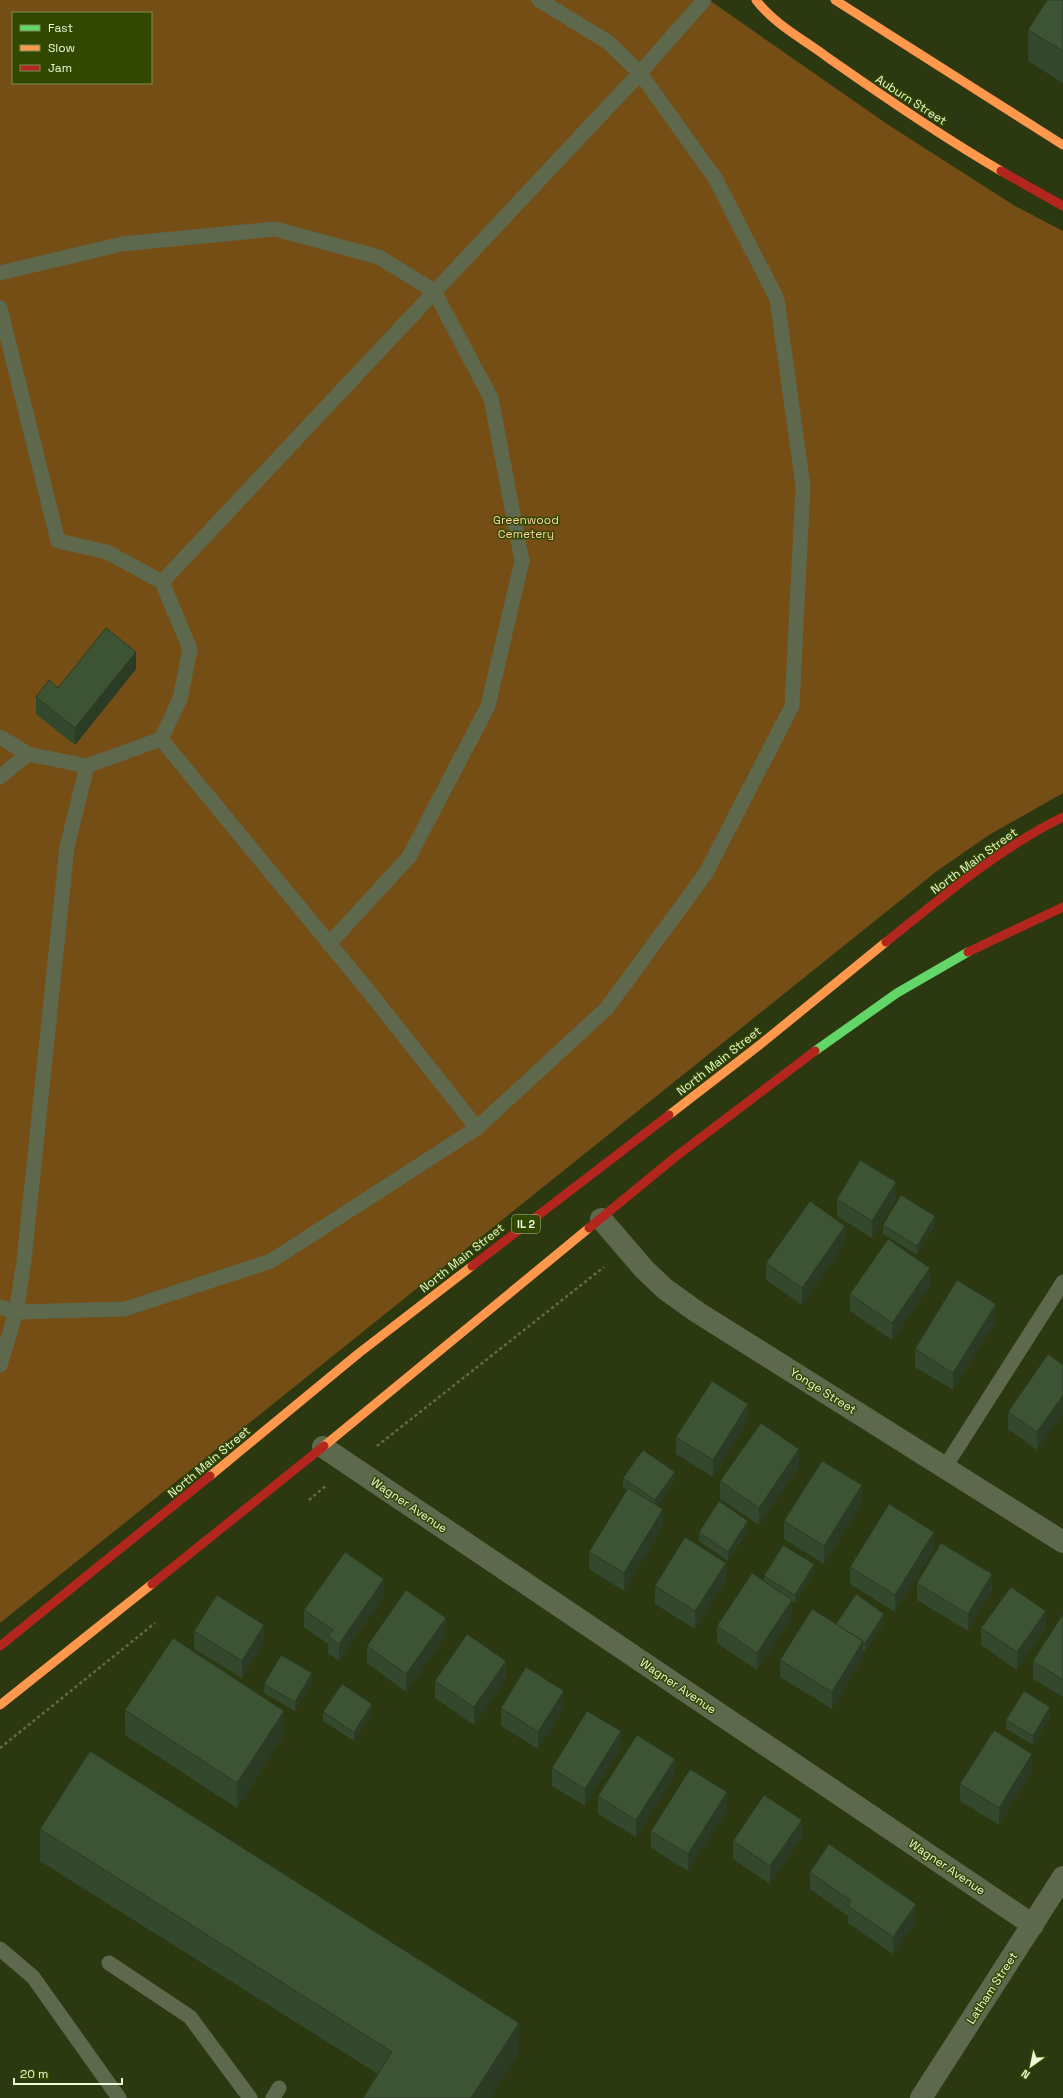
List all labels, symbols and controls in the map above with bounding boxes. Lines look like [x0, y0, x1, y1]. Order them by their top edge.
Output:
legend [12, 12, 152, 84]
text: Fast [48, 20, 73, 36]
text: Slow [48, 40, 75, 56]
text: Jam [48, 60, 72, 76]
street label: Auburn Street [872, 71, 950, 129]
park label: Greenwood Cemetery [493, 512, 559, 542]
street label: North Main Street [928, 824, 1020, 898]
street label: North Main Street [673, 1023, 765, 1099]
road number: IL 2 [512, 1215, 540, 1233]
street label: North Main Street [416, 1220, 508, 1296]
street label: Yonge Street [787, 1364, 859, 1418]
street label: North Main Street [164, 1423, 254, 1501]
street label: Wagner Avenue [368, 1473, 450, 1537]
street label: Wagner Avenue [637, 1654, 719, 1718]
street label: Wagner Avenue [906, 1835, 988, 1899]
street label: Latham Street [963, 1949, 1021, 2027]
north arrow [1011, 2046, 1051, 2086]
scale bar [14, 2060, 122, 2086]
text: 20 m [20, 2066, 48, 2082]
text: N [1019, 2067, 1032, 2082]

